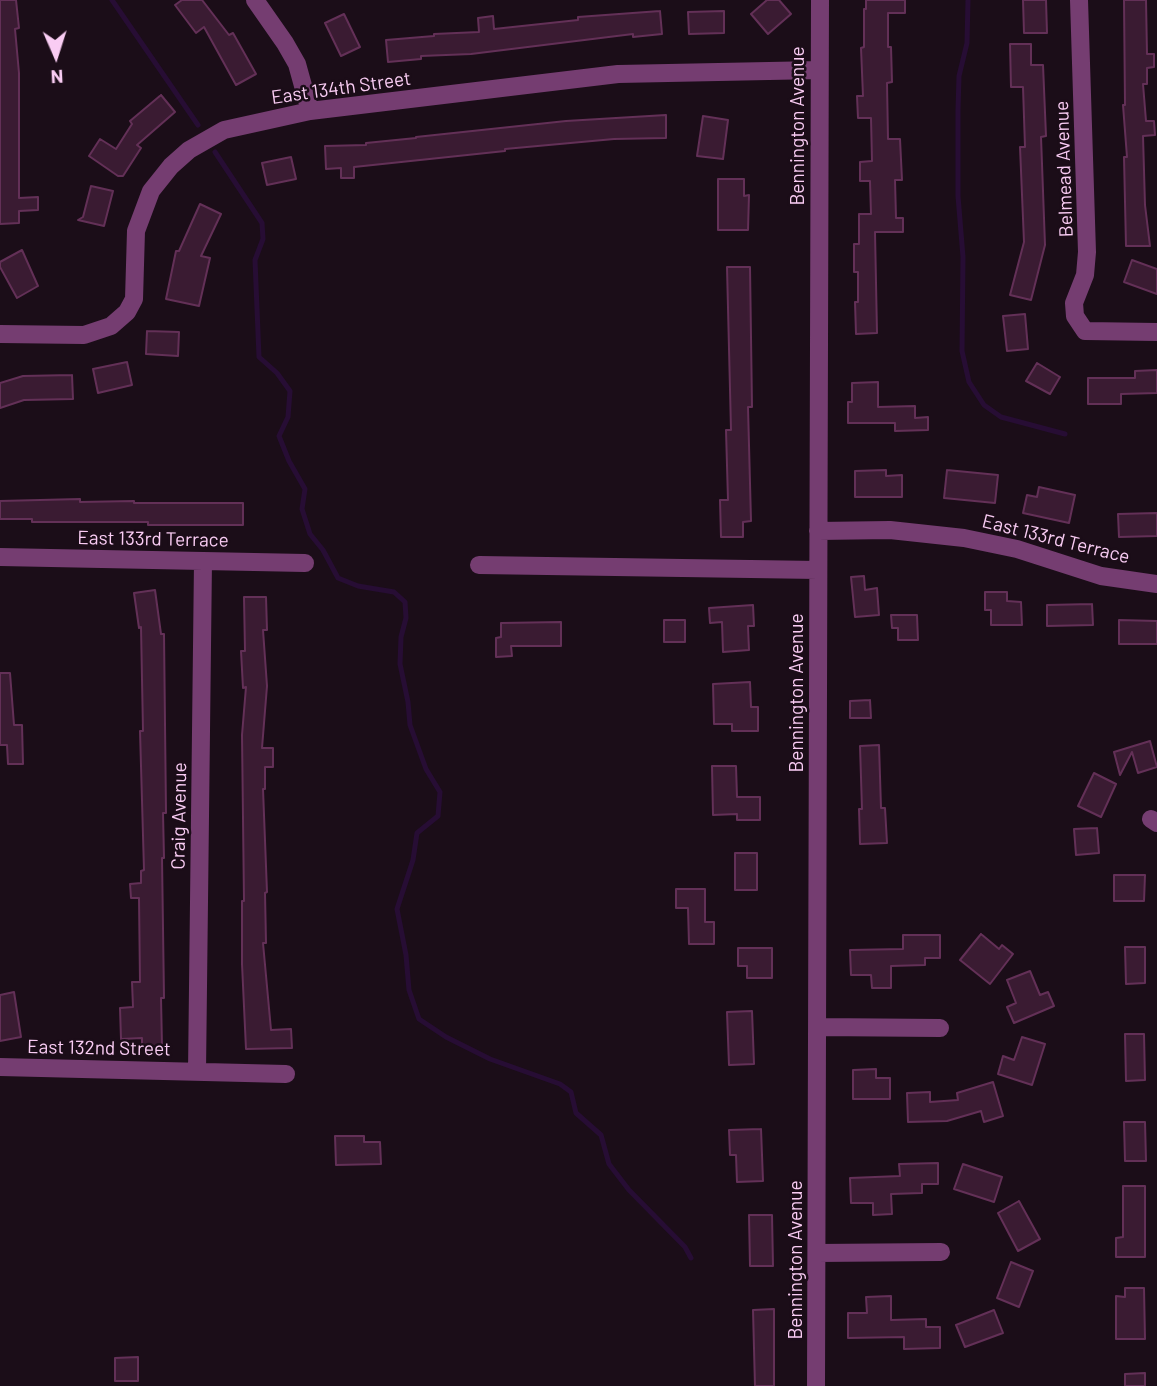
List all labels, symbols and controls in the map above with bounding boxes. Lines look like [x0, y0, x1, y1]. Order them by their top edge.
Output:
north arrow [21, 21, 91, 91]
street label: Bennington Avenue [787, 46, 809, 206]
text: N [50, 66, 64, 89]
street label: East 134th Street [270, 67, 412, 109]
street label: Belmead Avenue [1050, 101, 1078, 237]
street label: East 133rd Terrace [980, 510, 1132, 568]
street label: East 133rd Terrace [77, 526, 229, 552]
street label: Bennington Avenue [786, 613, 808, 773]
street label: Craig Avenue [167, 762, 191, 870]
street label: East 132nd Street [27, 1035, 171, 1061]
street label: Bennington Avenue [785, 1180, 807, 1340]

